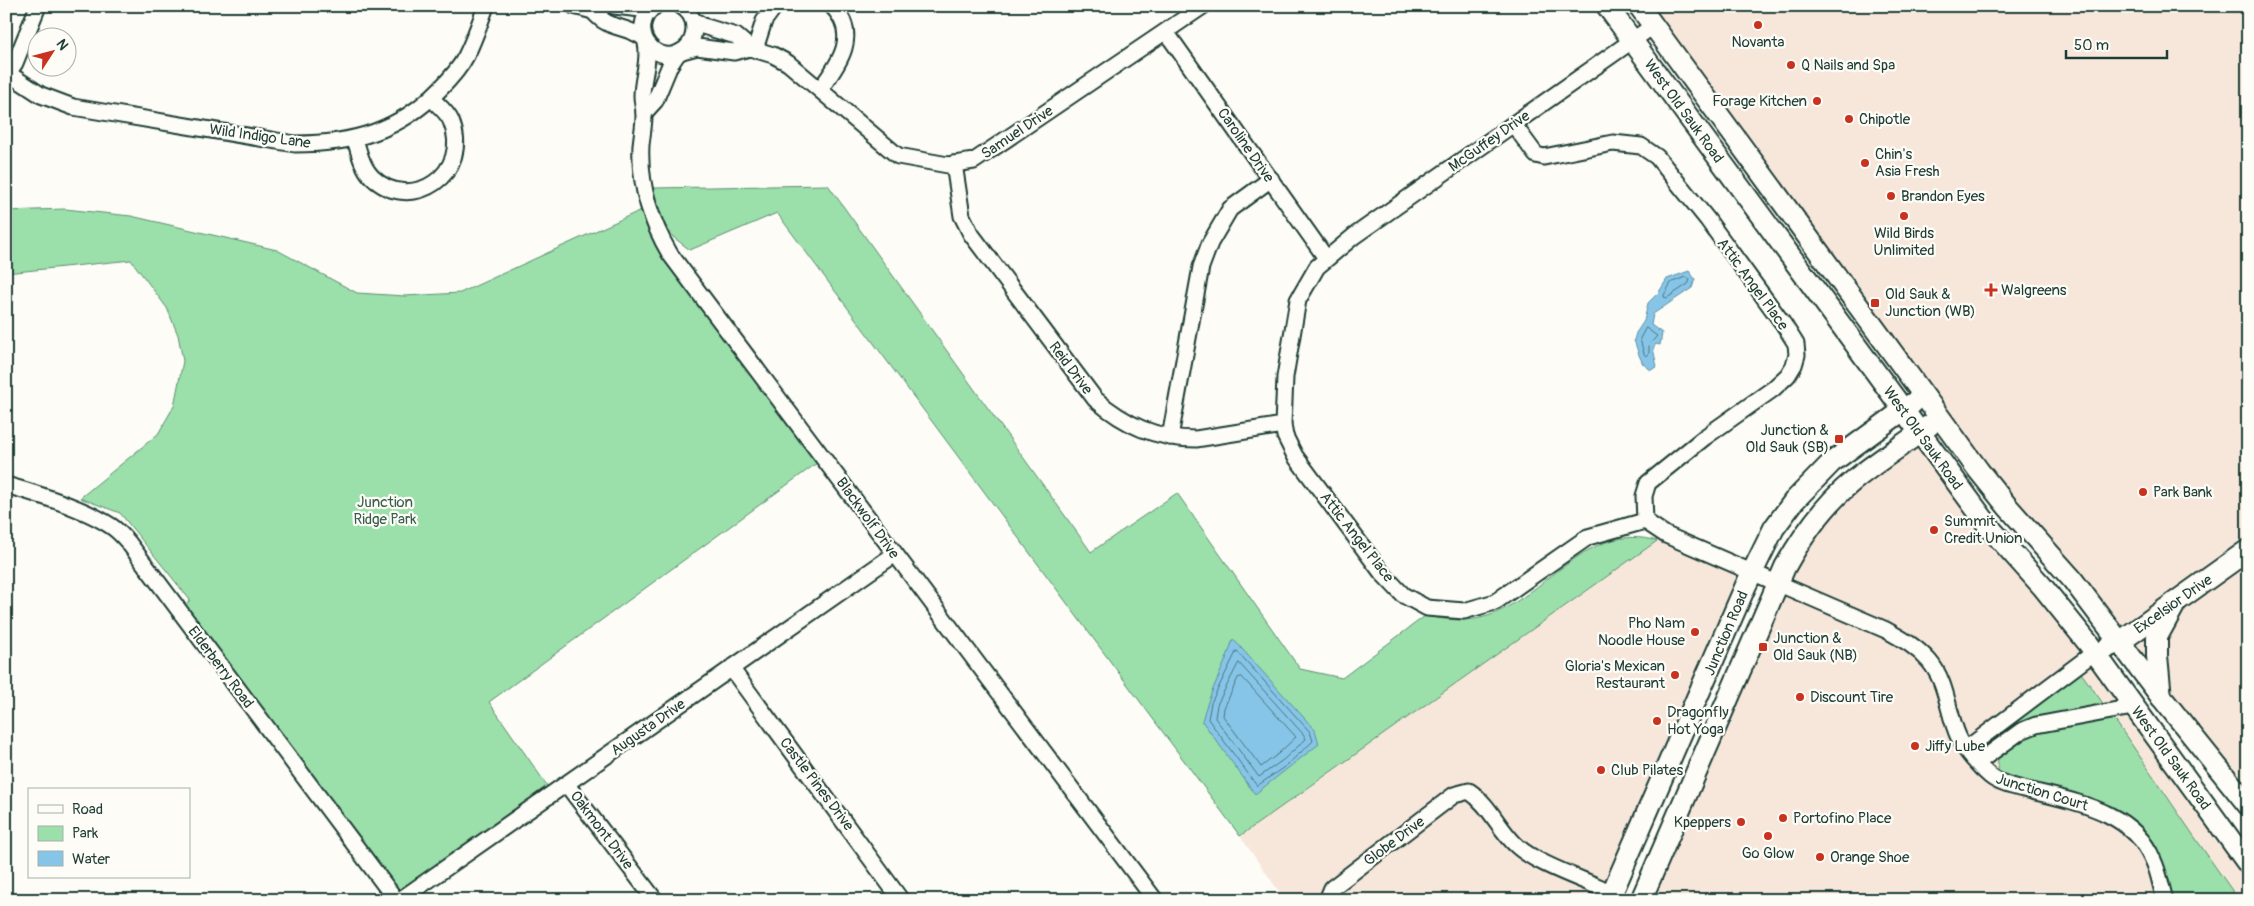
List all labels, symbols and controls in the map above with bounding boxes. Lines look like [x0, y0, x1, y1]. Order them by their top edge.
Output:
marker: Novanta [1752, 19, 1764, 31]
north arrow [28, 28, 78, 78]
scale bar [2066, 28, 2168, 60]
place label: Novanta [1732, 33, 1784, 52]
text: N [52, 36, 72, 53]
text: 50 m [2074, 36, 2109, 55]
street label: West Old Sauk Road [1640, 56, 1728, 167]
place label: Q Nails and Spa [1801, 56, 1895, 75]
marker: Q Nails and Spa [1785, 59, 1797, 71]
place label: Forage Kitchen [1712, 92, 1807, 111]
marker: Forage Kitchen [1811, 95, 1823, 107]
street label: Samuel Drive [978, 101, 1057, 163]
street label: Caroline Drive [1213, 104, 1279, 187]
street label: McGuffey Drive [1445, 106, 1534, 176]
place label: Chipotle [1859, 110, 1911, 129]
marker: Chipotle [1843, 113, 1855, 125]
street label: Wild Indigo Lane [208, 120, 312, 153]
place label: Chin's Asia Fresh [1875, 145, 1940, 181]
marker: Chin's Asia Fresh [1859, 157, 1871, 169]
place label: Brandon Eyes [1901, 187, 1985, 206]
marker: Brandon Eyes [1885, 190, 1897, 202]
marker: Wild Birds Unlimited [1898, 210, 1910, 222]
place label: Wild Birds Unlimited [1873, 224, 1935, 260]
street label: Attic Angel Place [1713, 235, 1793, 335]
place label: Walgreens [2001, 281, 2067, 300]
marker: Walgreens [1985, 284, 1997, 296]
place label: Old Sauk & Junction (WB) [1885, 285, 1976, 321]
marker: Old Sauk & Junction (WB) [1869, 297, 1881, 309]
street label: Reid Drive [1045, 338, 1097, 399]
street label: West Old Sauk Road [1879, 383, 1967, 494]
place label: Junction & Old Sauk (SB) [1746, 421, 1829, 457]
marker: Junction & Old Sauk (SB) [1833, 433, 1845, 445]
street label: Blackwolf Drive [832, 474, 904, 563]
place label: Park Bank [2153, 483, 2213, 502]
marker: Park Bank [2137, 486, 2149, 498]
street label: Attic Angel Place [1316, 488, 1398, 587]
park label: Junction Ridge Park [353, 493, 417, 529]
place label: Summit Credit Union [1944, 512, 2023, 548]
marker: Summit Credit Union [1928, 524, 1940, 536]
street label: Excelsior Drive [2130, 570, 2217, 638]
street label: Junction Road [1700, 588, 1753, 678]
place label: Pho Nam Noodle House [1598, 614, 1686, 650]
street label: Elderberry Road [184, 623, 258, 712]
marker: Pho Nam Noodle House [1689, 626, 1701, 638]
place label: Junction & Old Sauk (NB) [1773, 629, 1858, 665]
marker: Junction & Old Sauk (NB) [1757, 641, 1769, 653]
place label: Gloria's Mexican Restaurant [1565, 657, 1666, 693]
marker: Gloria's Mexican Restaurant [1669, 669, 1681, 681]
place label: Discount Tire [1810, 688, 1894, 707]
marker: Discount Tire [1794, 691, 1806, 703]
street label: Augusta Drive [607, 694, 690, 760]
place label: Dragonfly Hot Yoga [1667, 703, 1729, 739]
street label: West Old Sauk Road [2127, 703, 2215, 814]
marker: Dragonfly Hot Yoga [1651, 715, 1663, 727]
street label: Castle Pines Drive [775, 734, 858, 835]
place label: Jiffy Lube [1925, 737, 1986, 756]
marker: Jiffy Lube [1909, 740, 1921, 752]
place label: Club Pilates [1611, 761, 1683, 780]
marker: Club Pilates [1595, 764, 1607, 776]
street label: Junction Court [1993, 769, 2091, 816]
street label: Oakmont Drive [566, 787, 638, 874]
legend [28, 788, 190, 878]
text: Road [72, 800, 103, 819]
place label: Portofino Place [1793, 809, 1892, 828]
street label: Globe Drive [1360, 812, 1429, 870]
marker: Portofino Place [1777, 812, 1789, 824]
place label: Kpeppers [1674, 813, 1731, 832]
marker: Kpeppers [1735, 816, 1747, 828]
text: Park [72, 824, 99, 843]
marker: Go Glow [1762, 830, 1774, 842]
place label: Go Glow [1742, 844, 1794, 863]
place label: Orange Shoe [1830, 848, 1910, 867]
text: Water [72, 850, 111, 869]
marker: Orange Shoe [1814, 851, 1826, 863]

